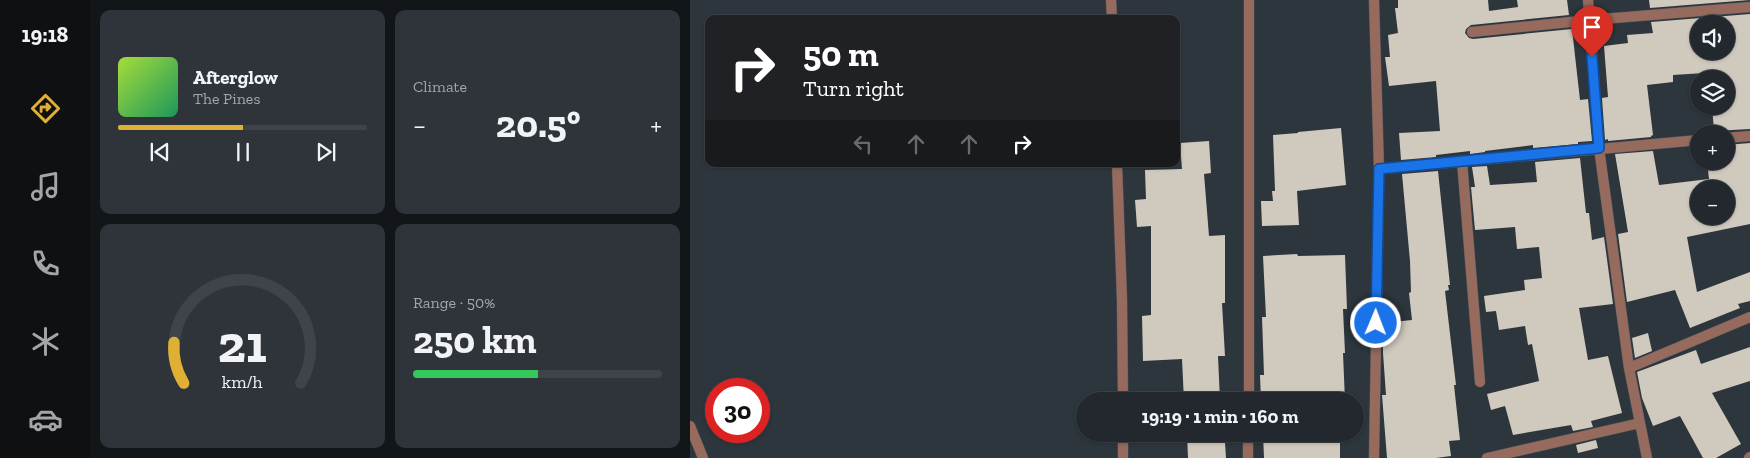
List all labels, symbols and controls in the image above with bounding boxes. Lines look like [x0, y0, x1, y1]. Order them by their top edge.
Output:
pin [1571, 6, 1613, 57]
icon: arrive [1578, 13, 1606, 41]
map controls [1690, 15, 1735, 225]
button: sound [1690, 15, 1735, 60]
text: 19:18 [22, 21, 68, 48]
text: 50 m [803, 33, 879, 75]
icon: right [720, 35, 785, 100]
text: Afterglow [193, 66, 278, 89]
button: layers [1690, 70, 1735, 115]
text: Turn right [803, 75, 904, 102]
text: Climate [413, 77, 467, 96]
text: The Pines [193, 89, 260, 108]
icon: directions [28, 91, 63, 126]
text: 20.5° [496, 101, 580, 147]
text: − [413, 109, 426, 142]
text: + [650, 109, 662, 142]
button: + [1690, 125, 1735, 170]
icon: left [849, 130, 877, 158]
icon: ahead [902, 130, 930, 158]
icon: ahead [955, 130, 983, 158]
icon: right [1008, 130, 1036, 158]
icon: previous [146, 138, 174, 166]
icon: pause [229, 138, 257, 166]
icon: next [312, 138, 340, 166]
icon: music [28, 169, 63, 204]
button: − [1690, 180, 1735, 225]
icon: phone [28, 246, 63, 281]
text: Range · 50% [413, 293, 495, 312]
position arrow [1349, 296, 1401, 348]
text: 21 [218, 313, 267, 375]
text: 250 km [413, 317, 537, 363]
icon: climate [28, 324, 63, 359]
text: km/h [222, 371, 263, 393]
speed limit sign: 30 [705, 378, 770, 443]
icon: car [28, 402, 63, 437]
text: 19:19 · 1 min · 160 m [1141, 405, 1299, 428]

